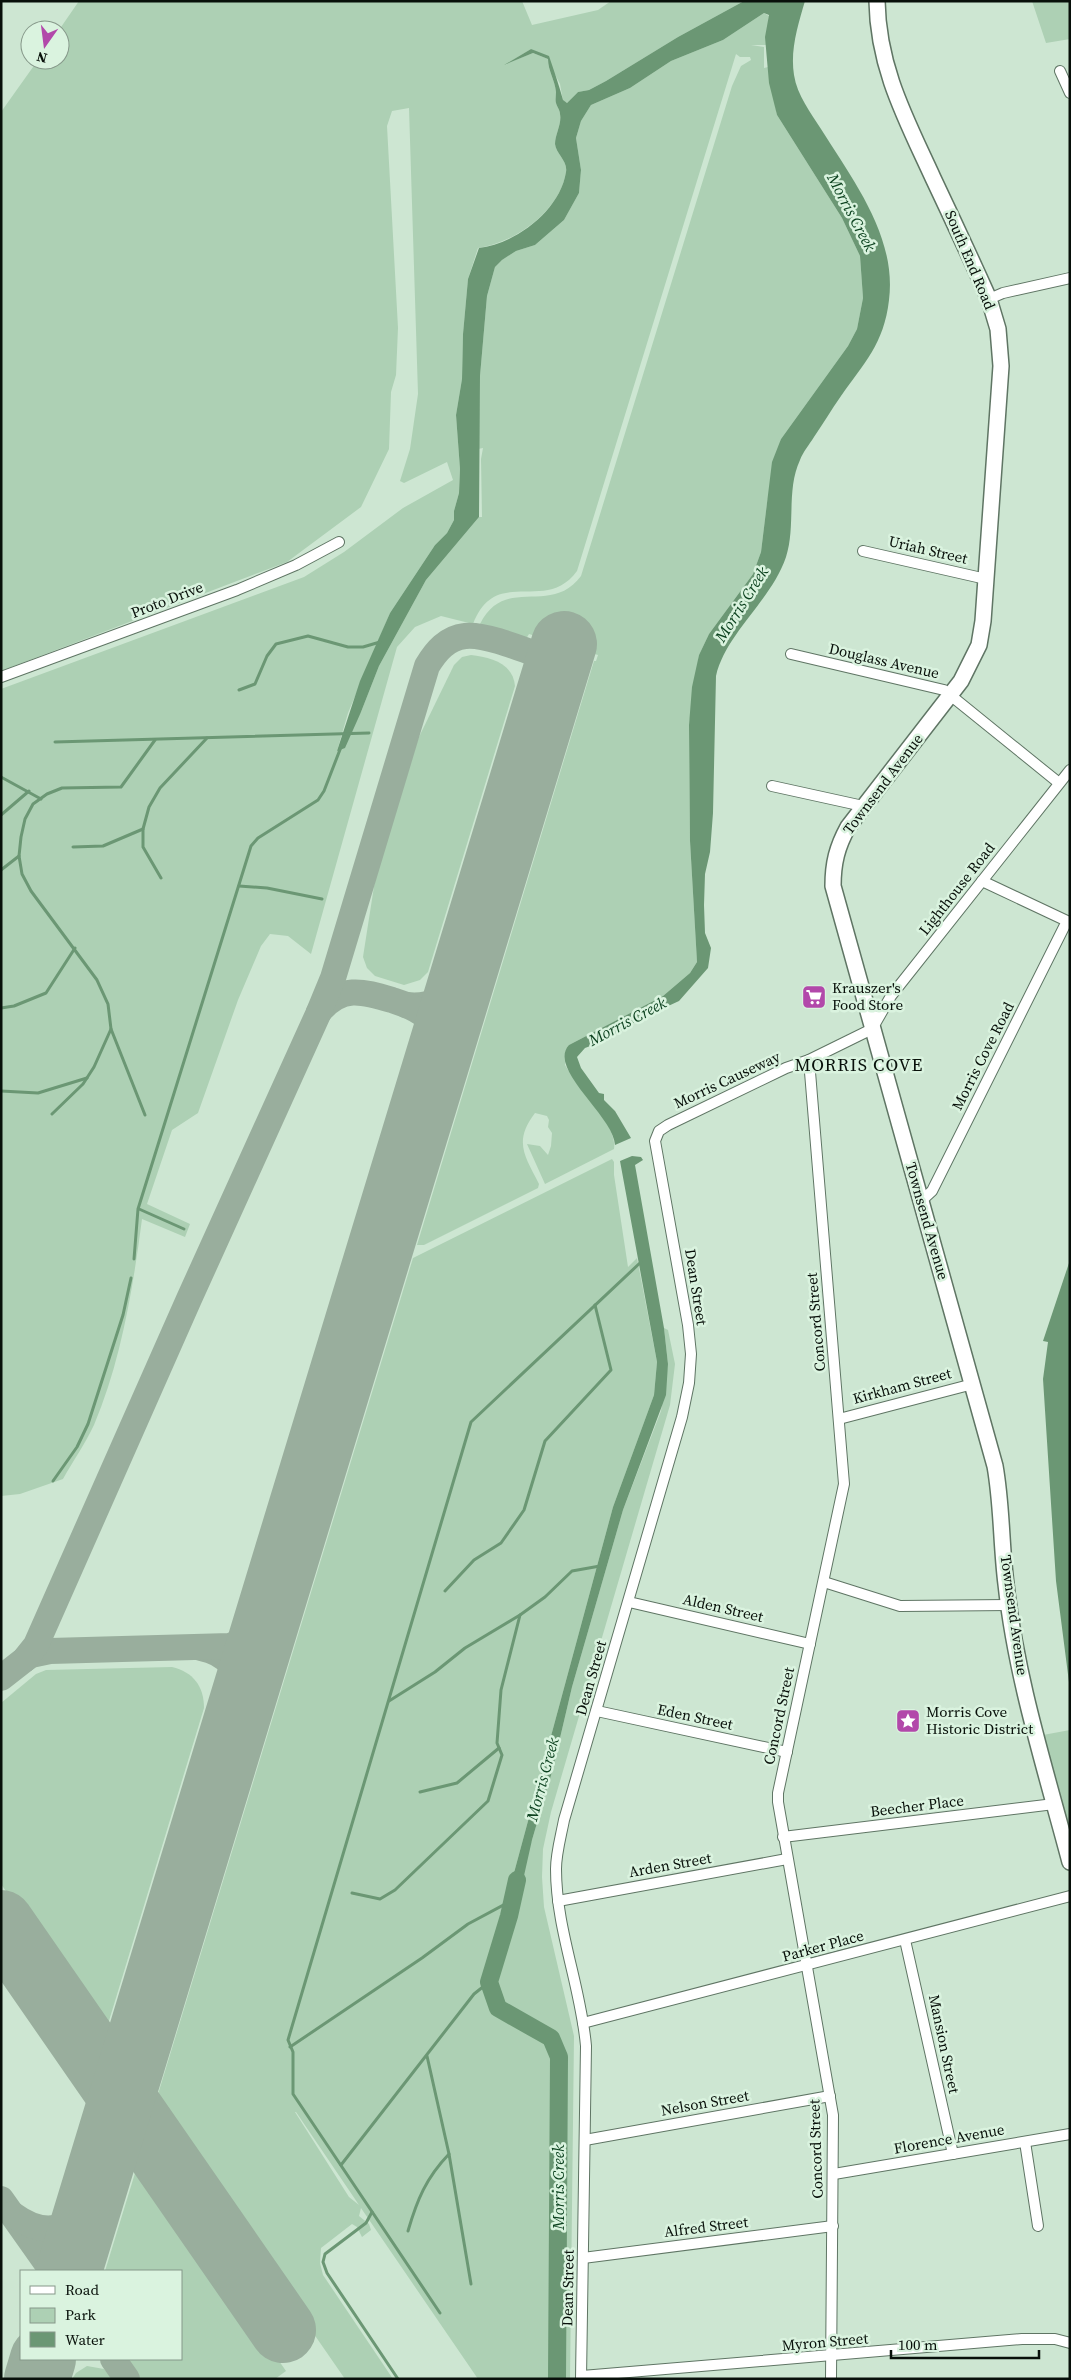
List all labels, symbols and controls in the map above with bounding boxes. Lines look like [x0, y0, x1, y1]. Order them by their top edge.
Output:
north arrow [20, 20, 70, 70]
text: N [34, 47, 49, 69]
water label: Morris Creek [822, 168, 882, 255]
street label: South End Road [940, 207, 1001, 313]
street label: Uriah Street [887, 530, 970, 569]
water label: Morris Creek [709, 562, 773, 647]
street label: Proto Drive [128, 576, 206, 623]
street label: Douglass Avenue [827, 638, 942, 683]
street label: Townsend Avenue [838, 729, 928, 838]
street label: Lighthouse Road [914, 838, 1000, 939]
place label: Krauszer's Food Store [832, 977, 903, 1015]
supermarket icon: Krauszer's Food Store [801, 984, 827, 1010]
water label: Morris Creek [583, 991, 670, 1051]
street label: Morris Cove Road [946, 998, 1019, 1113]
street label: Morris Causeway [670, 1046, 784, 1113]
district label: MORRIS COVE [795, 1052, 923, 1077]
street label: Townsend Avenue [901, 1160, 954, 1282]
street label: Dean Street [680, 1247, 713, 1327]
street label: Concord Street [801, 1272, 830, 1372]
street label: Kirkham Street [850, 1362, 954, 1409]
street label: Townsend Avenue [996, 1553, 1033, 1677]
street label: Alden Street [681, 1588, 766, 1627]
street label: Dean Street [570, 1638, 611, 1718]
street label: Concord Street [758, 1665, 799, 1767]
street label: Eden Street [655, 1698, 735, 1735]
place label: Morris Cove Historic District [926, 1701, 1033, 1739]
place icon: Morris Cove Historic District [895, 1708, 921, 1734]
water label: Morris Creek [520, 1735, 564, 1824]
street label: Beecher Place [869, 1789, 965, 1822]
street label: Arden Street [627, 1847, 713, 1882]
street label: Parker Place [780, 1924, 866, 1966]
street label: Mansion Street [924, 1993, 965, 2095]
street label: Nelson Street [659, 2084, 751, 2121]
street label: Concord Street [803, 2099, 828, 2199]
street label: Florence Avenue [892, 2118, 1006, 2159]
water label: Morris Creek [547, 2144, 569, 2231]
street label: Alfred Street [663, 2211, 749, 2242]
street label: Dean Street [556, 2249, 579, 2327]
legend [20, 2270, 182, 2360]
text: Road [65, 2279, 99, 2300]
text: Park [65, 2304, 97, 2325]
street label: Myron Street [781, 2327, 869, 2356]
scale bar [891, 2328, 1038, 2360]
text: Water [65, 2329, 106, 2350]
text: 100 m [898, 2334, 938, 2355]

